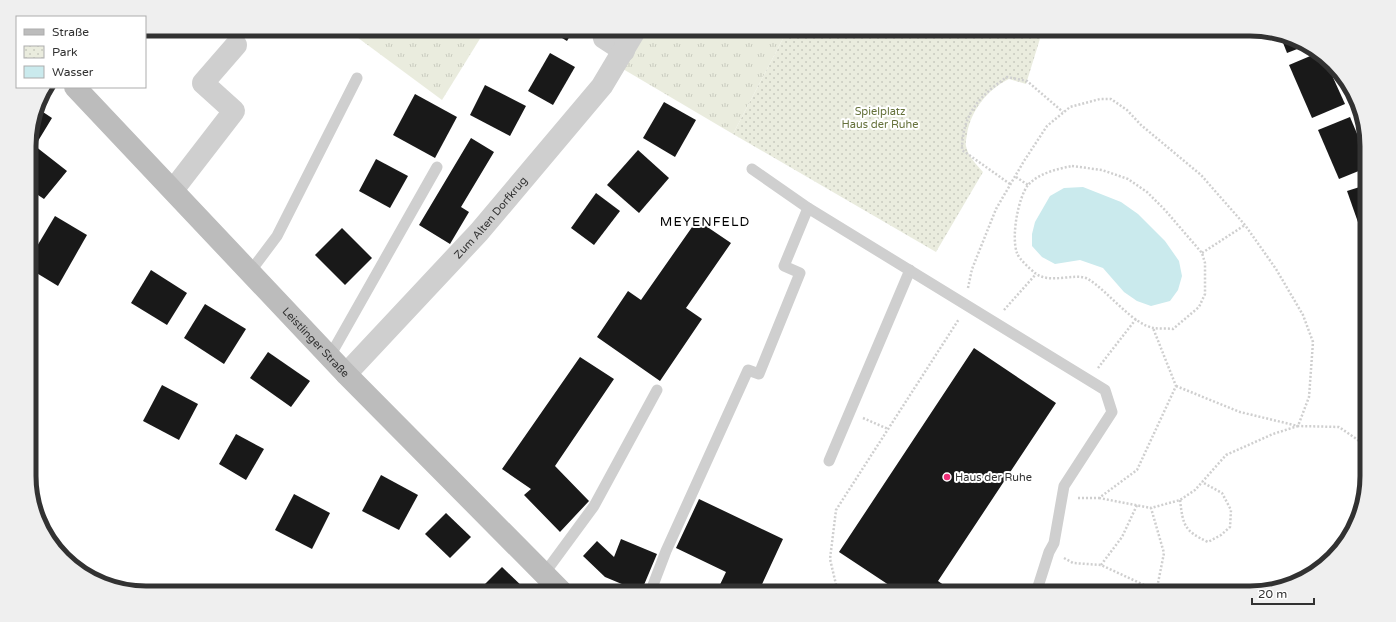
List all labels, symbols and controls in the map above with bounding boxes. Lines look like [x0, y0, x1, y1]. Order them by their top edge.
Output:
legend [16, 16, 146, 88]
text: Straße [52, 25, 89, 39]
text: Park [52, 45, 78, 59]
text: Wasser [52, 65, 94, 79]
park label: Spielplatz Haus der Ruhe [842, 105, 918, 131]
street label: Zum Alten Dorfkrug [451, 174, 530, 262]
district label: MEYENFELD [660, 214, 750, 230]
street label: Leistlinger Straße [280, 305, 352, 380]
place label: Haus der Ruhe [955, 471, 1032, 484]
marker: Haus der Ruhe [942, 472, 952, 482]
scale bar [1252, 580, 1314, 606]
text: 20 m [1258, 587, 1287, 601]

